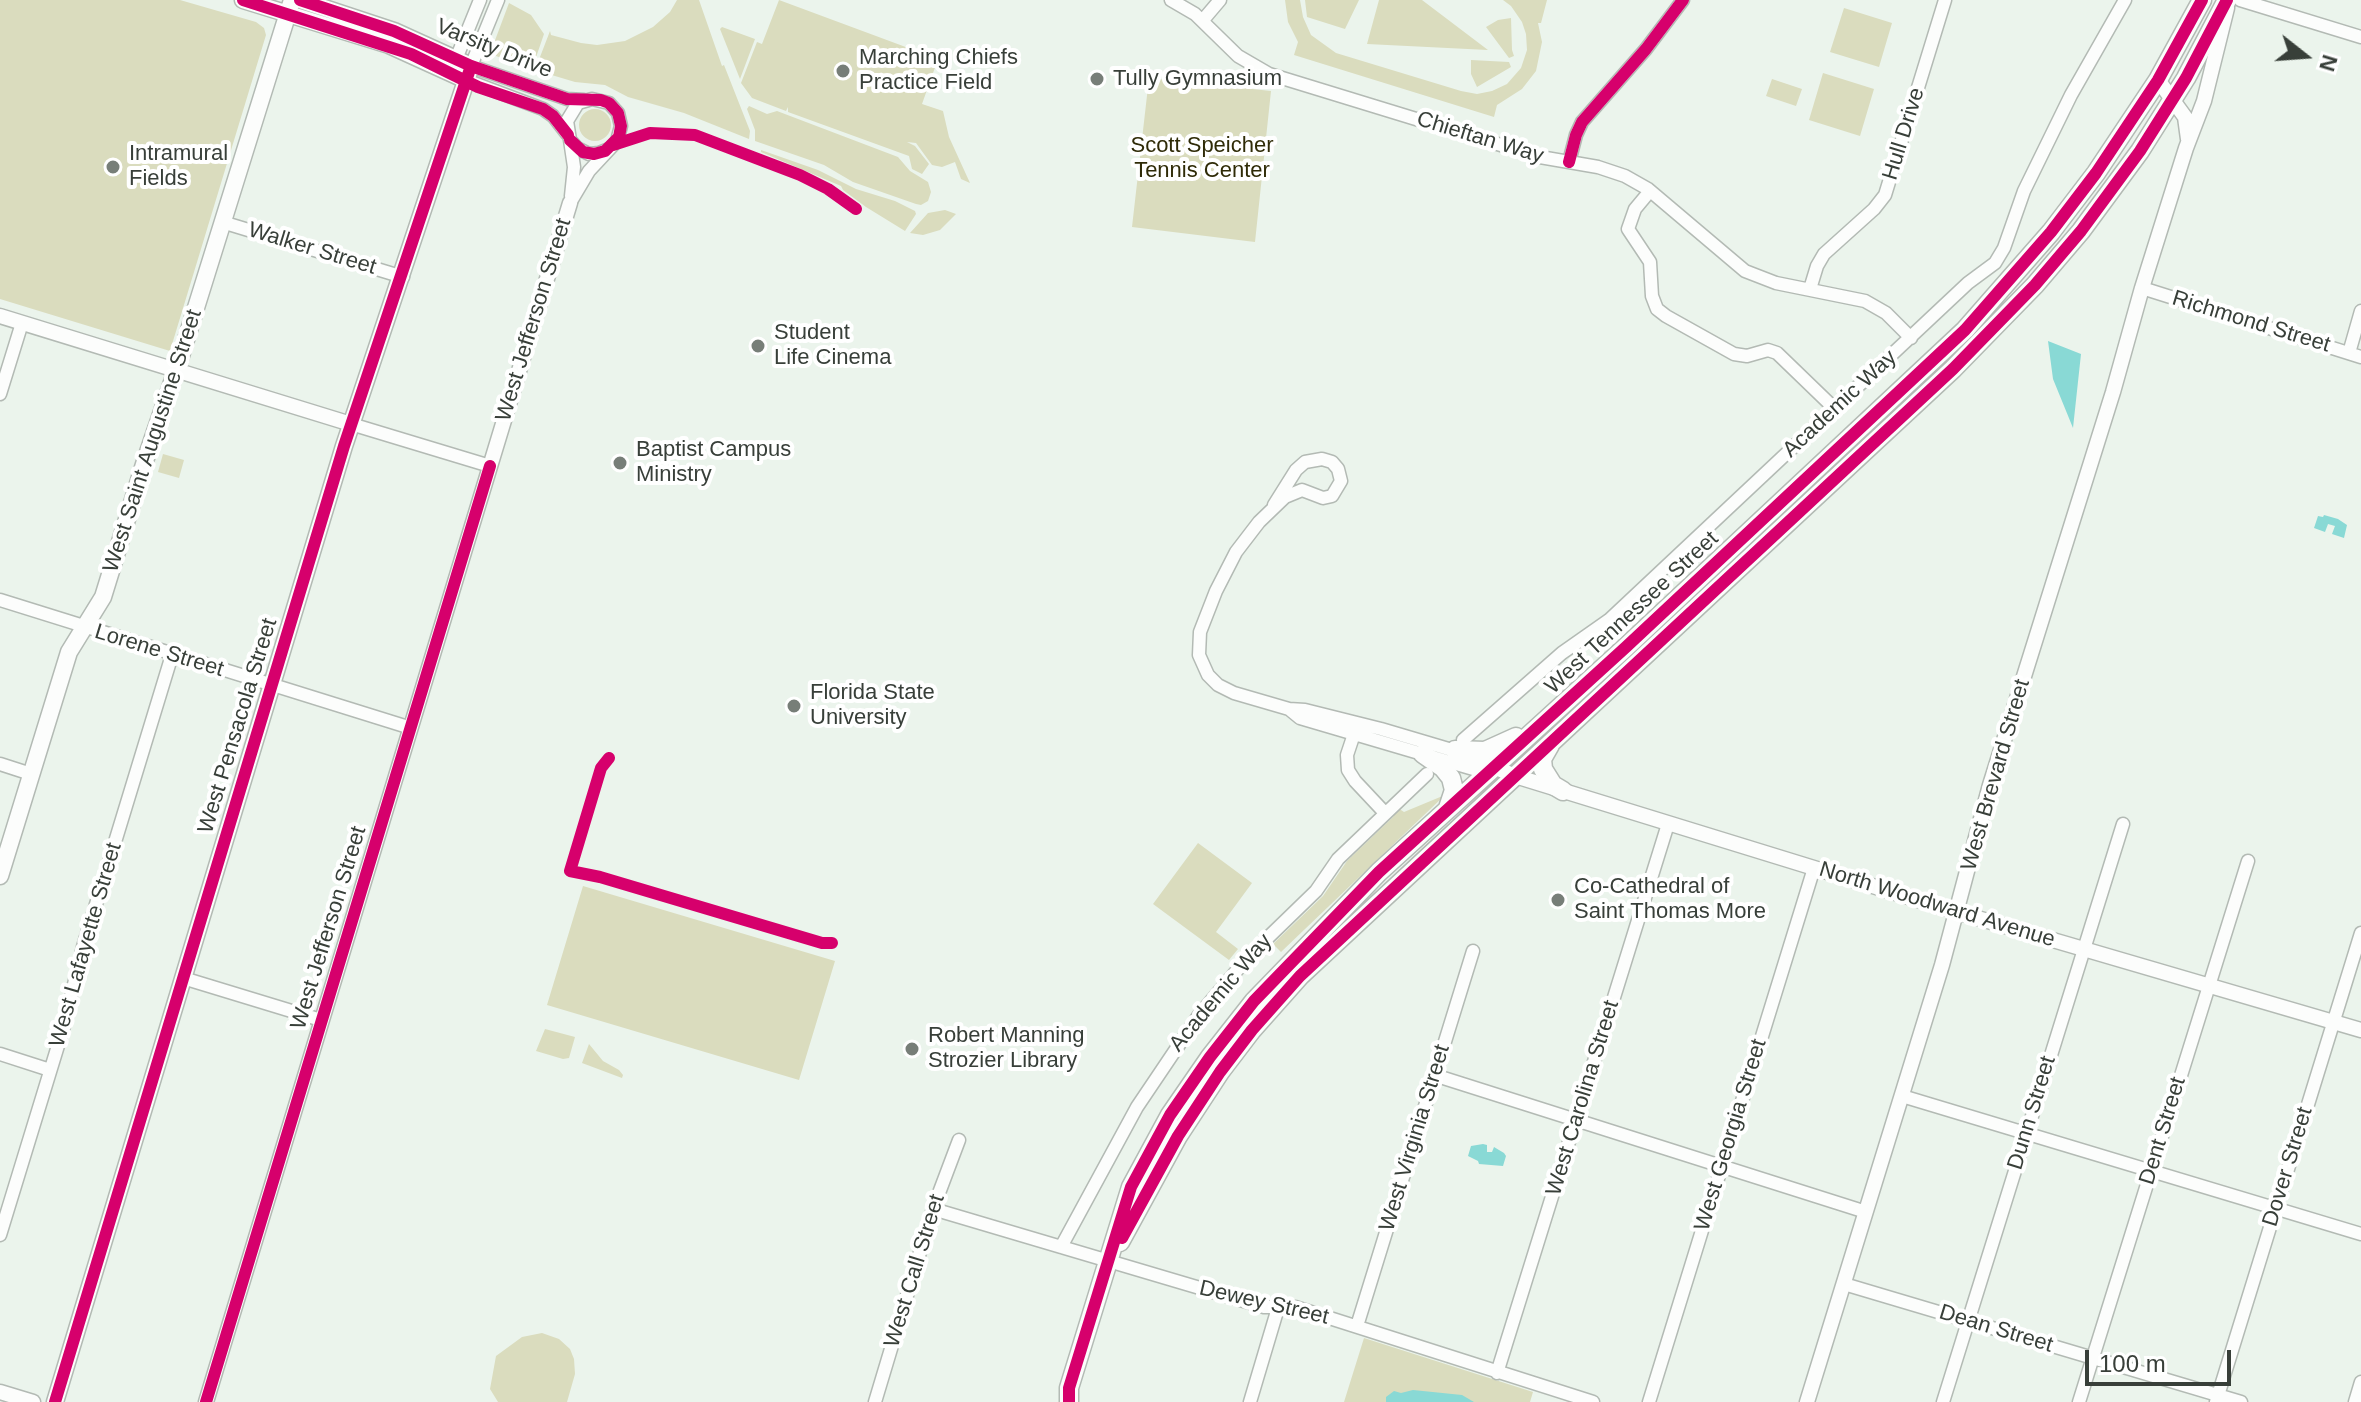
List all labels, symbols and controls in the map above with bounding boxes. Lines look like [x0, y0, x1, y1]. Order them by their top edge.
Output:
street label: Varsity Drive [432, 14, 556, 84]
north arrow [2265, 16, 2345, 96]
place label: Marching Chiefs Practice Field [859, 45, 1018, 96]
text: N [2314, 52, 2343, 74]
marker: Marching Chiefs Practice Field [834, 62, 852, 80]
place label: Tully Gymnasium [1113, 66, 1282, 92]
marker: Tully Gymnasium [1088, 70, 1106, 88]
street label: Hull Drive [1877, 85, 1931, 183]
street label: Chieftan Way [1413, 106, 1547, 170]
park label: Scott Speicher Tennis Center [1130, 133, 1274, 184]
place label: Intramural Fields [129, 141, 228, 192]
marker: Intramural Fields [104, 158, 122, 176]
street label: West Jefferson Street [491, 215, 577, 425]
street label: Walker Street [245, 217, 379, 281]
street label: Richmond Street [2169, 285, 2333, 359]
street label: West Saint Augustine Street [98, 306, 208, 576]
place label: Student Life Cinema [774, 320, 891, 372]
marker: Student Life Cinema [749, 337, 767, 355]
street label: Academic Way [1778, 345, 1902, 463]
place label: Baptist Campus Ministry [636, 437, 791, 488]
marker: Baptist Campus Ministry [611, 454, 629, 472]
street label: West Tennessee Street [1540, 526, 1724, 700]
street label: West Pensacola Street [193, 615, 283, 837]
street label: Lorene Street [91, 619, 227, 683]
street label: West Brevard Street [1956, 676, 2036, 874]
place label: Florida State University [810, 680, 935, 732]
marker: Florida State University [785, 697, 803, 715]
street label: West Jefferson Street [286, 823, 372, 1033]
street label: West Lafayette Street [44, 840, 128, 1050]
street label: North Woodward Avenue [1816, 857, 2058, 953]
place label: Co-Cathedral of Saint Thomas More [1574, 874, 1766, 926]
marker: Co-Cathedral of Saint Thomas More [1549, 891, 1567, 909]
street label: Academic Way [1164, 929, 1278, 1057]
street label: West Carolina Street [1541, 997, 1625, 1199]
place label: Robert Manning Strozier Library [928, 1023, 1085, 1074]
street label: West Georgia Street [1689, 1036, 1773, 1234]
marker: Robert Manning Strozier Library [903, 1040, 921, 1058]
street label: West Virginia Street [1374, 1042, 1456, 1234]
street label: Dunn Street [2002, 1053, 2062, 1173]
street label: Dent Street [2134, 1074, 2192, 1188]
street label: Dover Street [2257, 1104, 2319, 1230]
street label: West Call Street [879, 1191, 951, 1351]
street label: Dewey Street [1197, 1275, 1331, 1331]
street label: Dean Street [1936, 1299, 2056, 1359]
scale bar [2089, 1334, 2235, 1384]
text: 100 m [2099, 1350, 2166, 1377]

